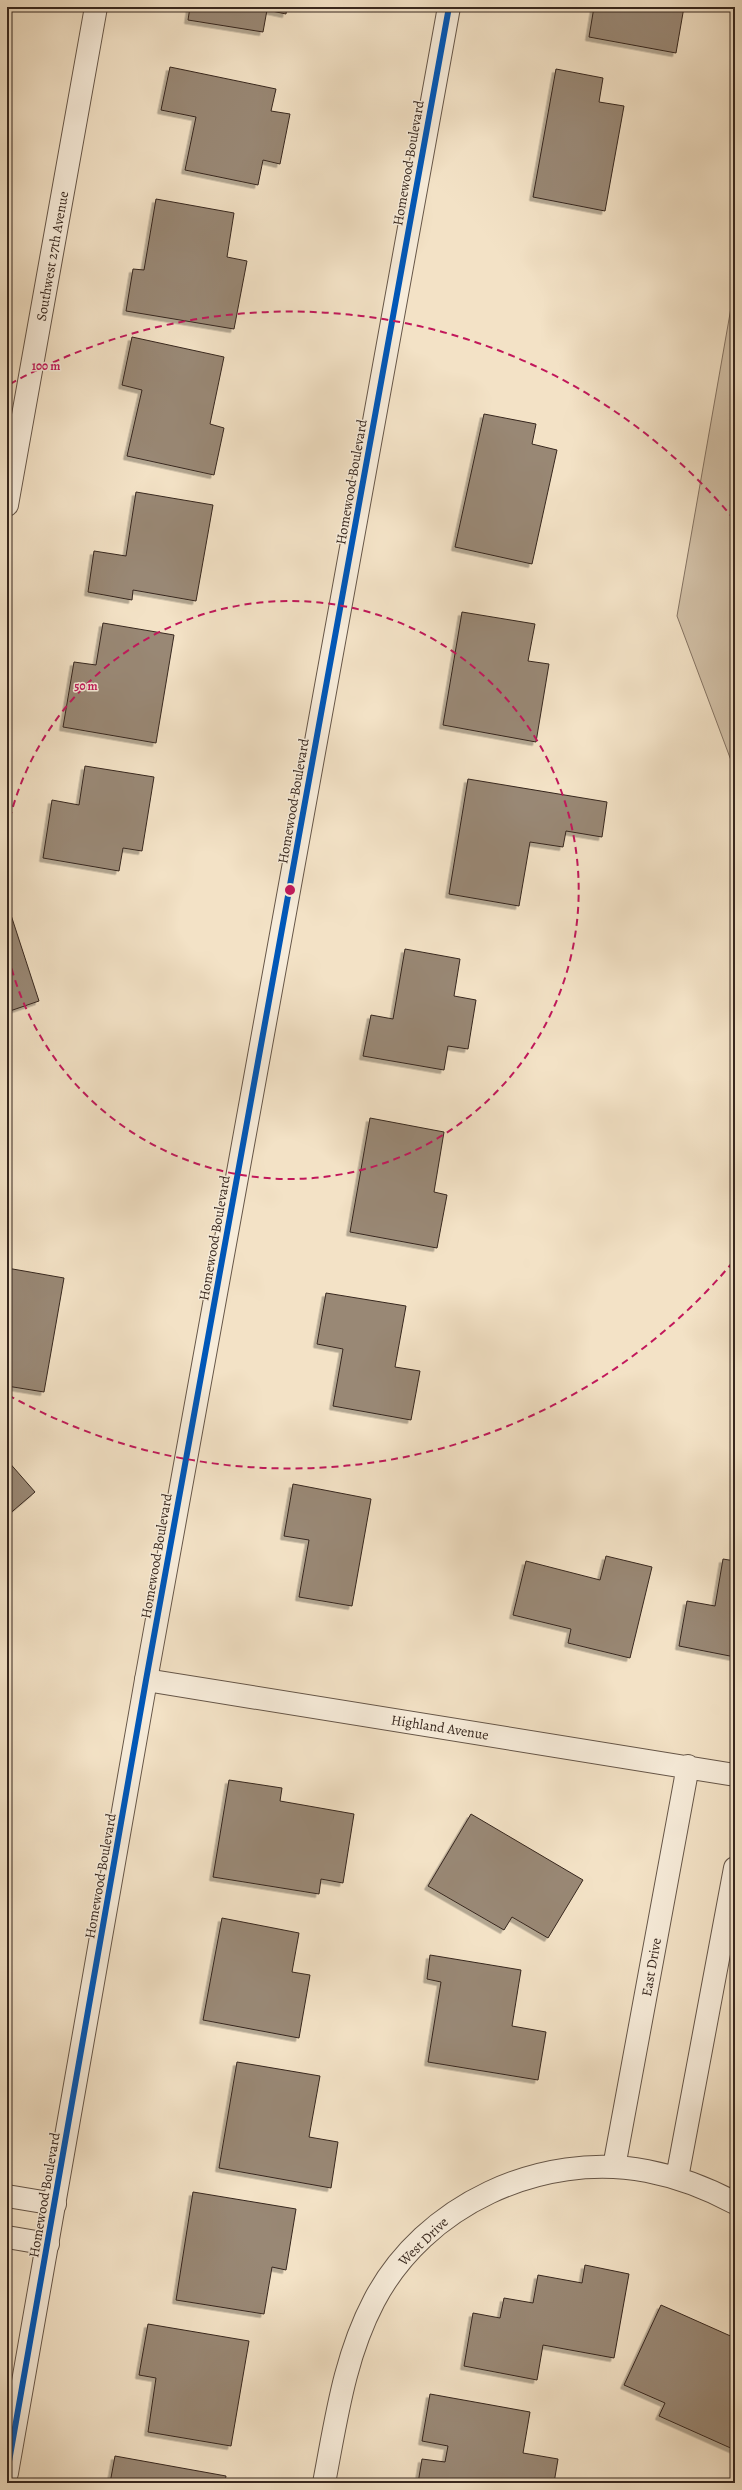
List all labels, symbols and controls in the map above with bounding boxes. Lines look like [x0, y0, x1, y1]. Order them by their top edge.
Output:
street label: Homewood Boulevard [388, 99, 429, 227]
street label: Southwest 27th Avenue [32, 190, 73, 323]
text: 100 m [32, 358, 60, 374]
street label: Homewood Boulevard [331, 418, 372, 546]
text: 50 m [74, 678, 98, 694]
street label: Homewood Boulevard [273, 737, 314, 865]
centre of rings [283, 883, 297, 897]
street label: Homewood Boulevard [194, 1174, 235, 1302]
street label: Homewood Boulevard [136, 1492, 177, 1620]
street label: Highland Avenue [390, 1710, 490, 1745]
street label: Homewood Boulevard [80, 1812, 121, 1940]
street label: East Drive [637, 1936, 666, 1998]
street label: Homewood Boulevard [24, 2131, 65, 2259]
street label: West Drive [393, 2213, 453, 2271]

